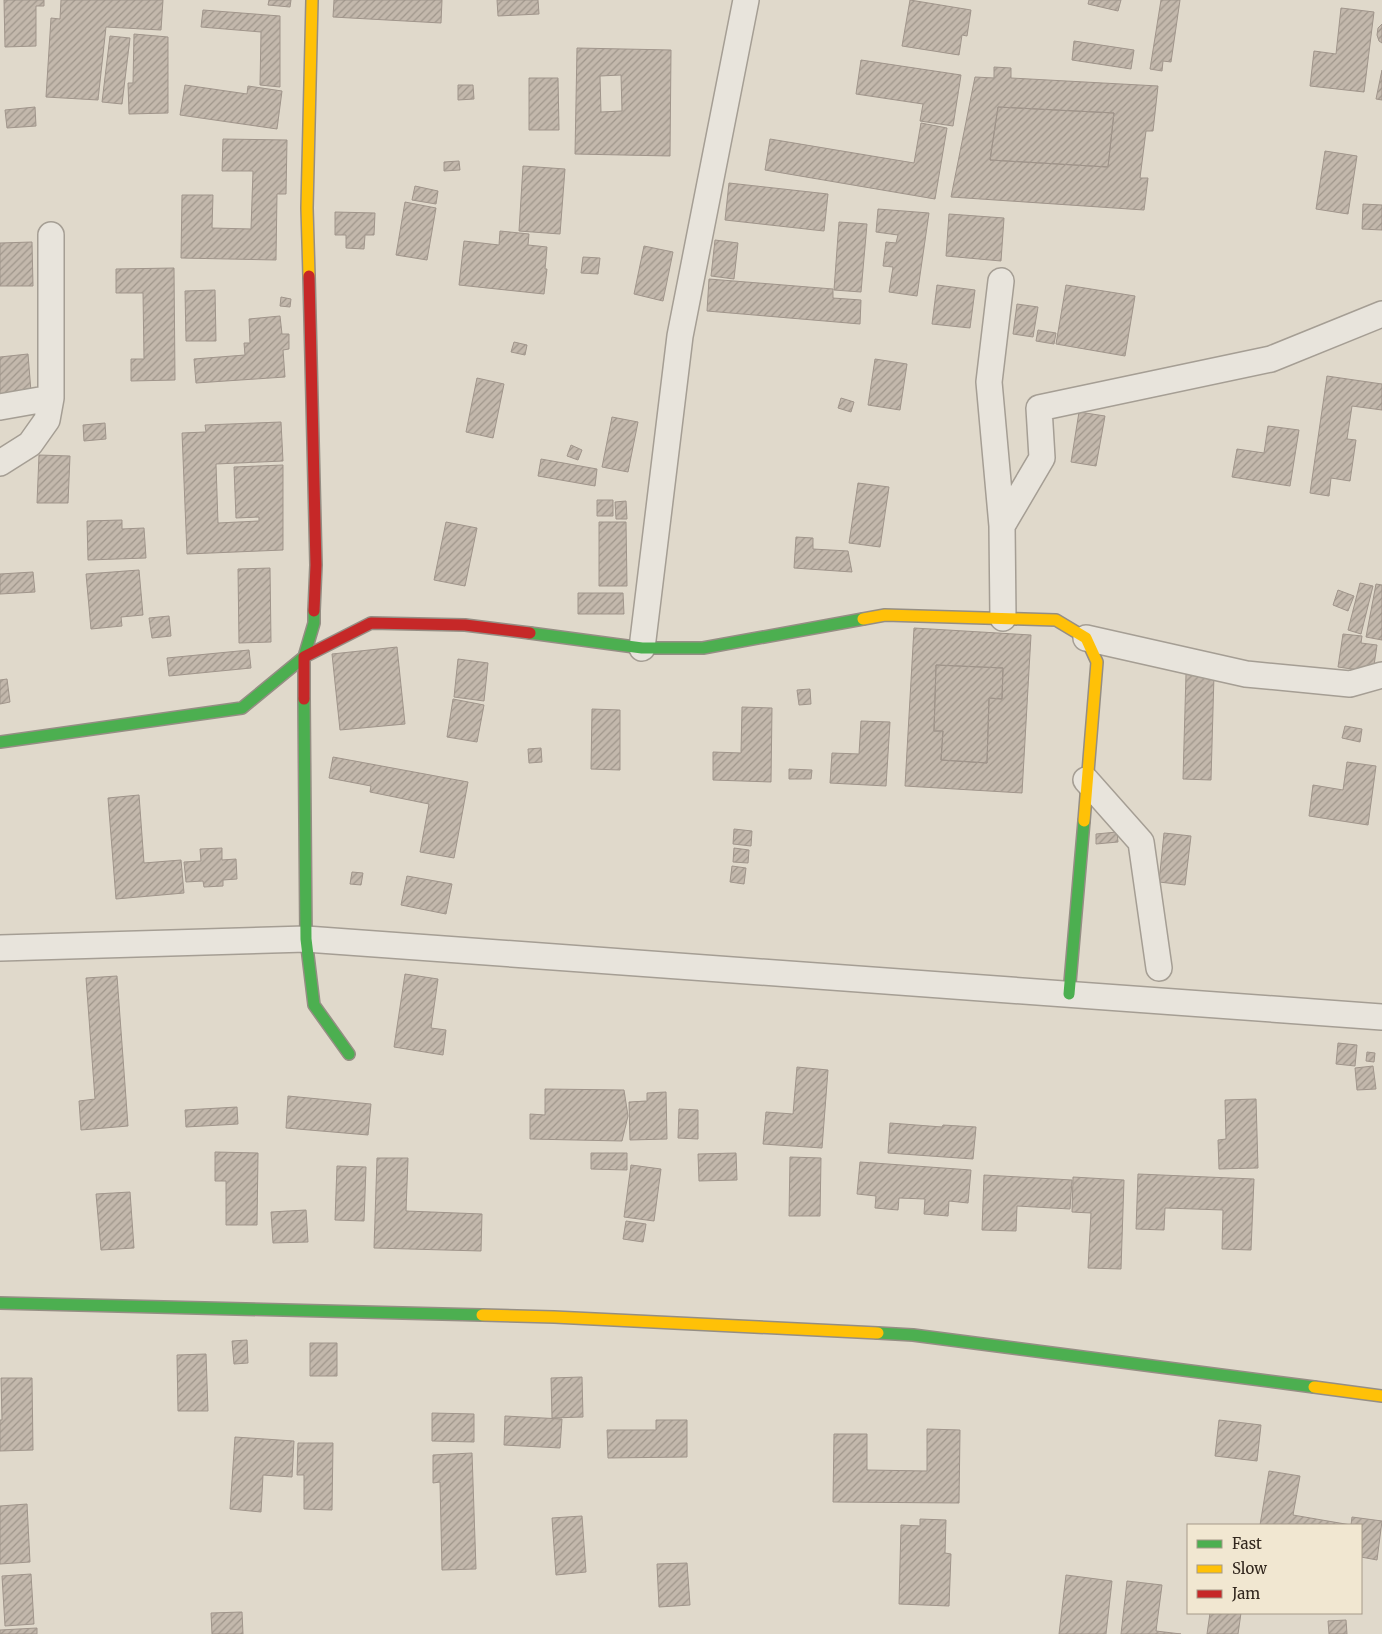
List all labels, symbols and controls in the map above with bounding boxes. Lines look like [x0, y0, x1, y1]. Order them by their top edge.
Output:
legend [1187, 1524, 1362, 1614]
text: Fast [1232, 1534, 1262, 1553]
text: Slow [1232, 1559, 1267, 1578]
text: Jam [1231, 1584, 1260, 1603]

